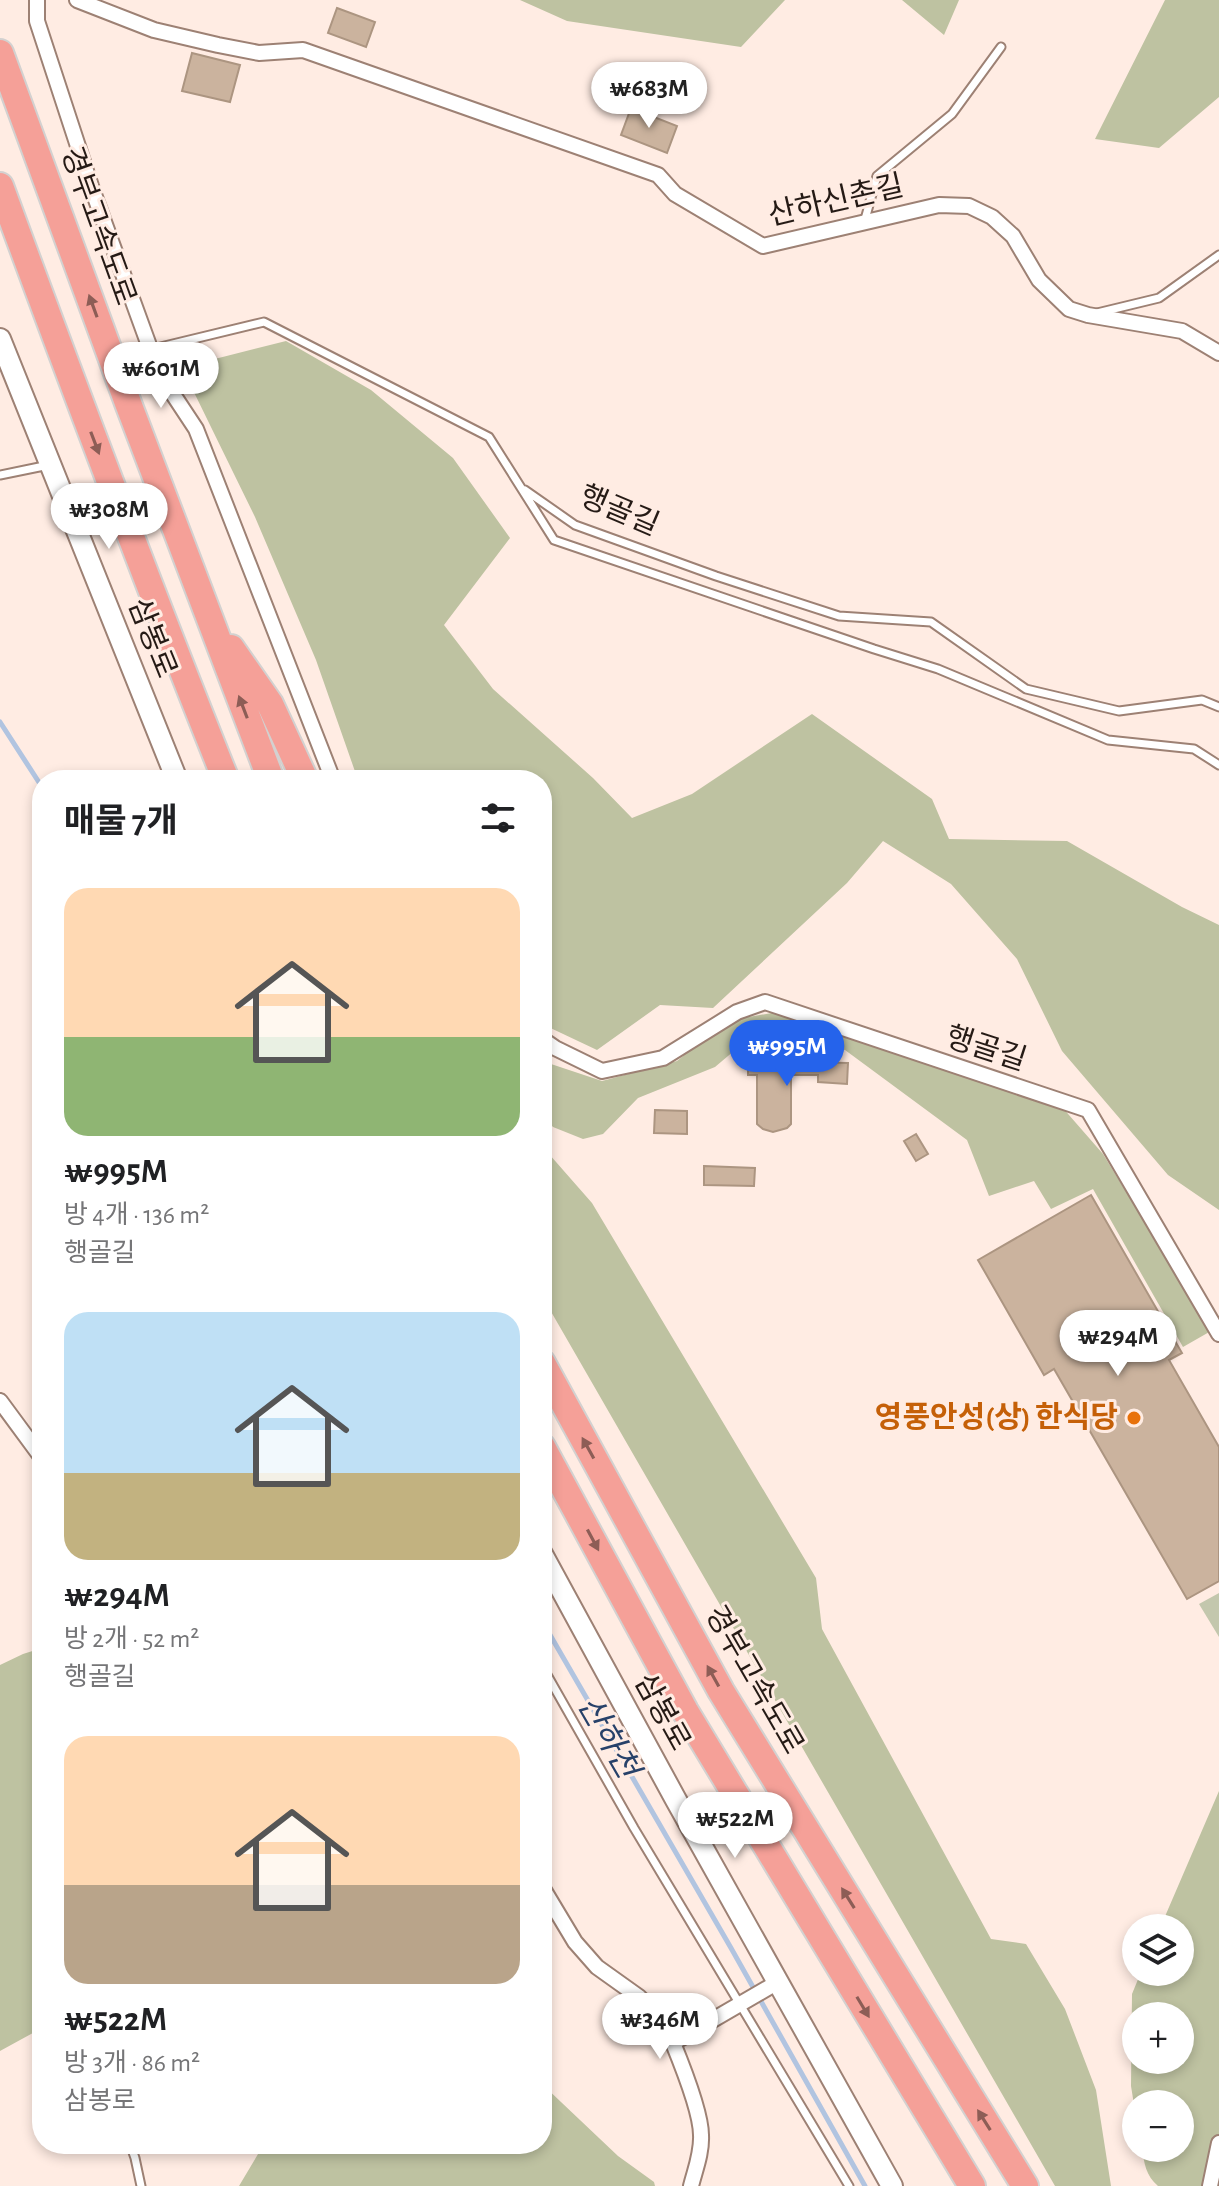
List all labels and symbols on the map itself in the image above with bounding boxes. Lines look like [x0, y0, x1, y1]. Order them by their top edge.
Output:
pin: ₩683M [593, 62, 705, 130]
street label: 경부고속도로 [56, 143, 141, 309]
street label: 산하신촌길 [765, 169, 907, 231]
one-way arrow [86, 294, 99, 318]
pin: ₩601M [105, 342, 217, 410]
one-way arrow [89, 431, 102, 455]
street label: 행골길 [575, 480, 663, 541]
pin: ₩308M [53, 483, 165, 551]
street label: 삼봉로 [123, 594, 182, 682]
one-way arrow [236, 695, 249, 719]
pin: ₩995M [731, 1020, 843, 1088]
street label: 행골길 [942, 1021, 1030, 1076]
pin: ₩294M [1062, 1310, 1174, 1378]
place label: 영풍안성(상) 한식당 [875, 1401, 1118, 1433]
marker: 영풍안성(상) 한식당 [1125, 1409, 1143, 1427]
one-way arrow [582, 1436, 595, 1459]
one-way arrow [585, 1529, 599, 1551]
street label: 경부고속도로 [700, 1600, 809, 1759]
one-way arrow [706, 1665, 720, 1687]
street label: 삼봉로 [629, 1668, 696, 1755]
water label: 산하천 [572, 1690, 647, 1786]
pin: ₩522M [679, 1792, 791, 1860]
one-way arrow [841, 1887, 855, 1909]
pin: ₩346M [604, 1993, 716, 2061]
one-way arrow [856, 1996, 870, 2018]
one-way arrow [977, 2109, 991, 2131]

